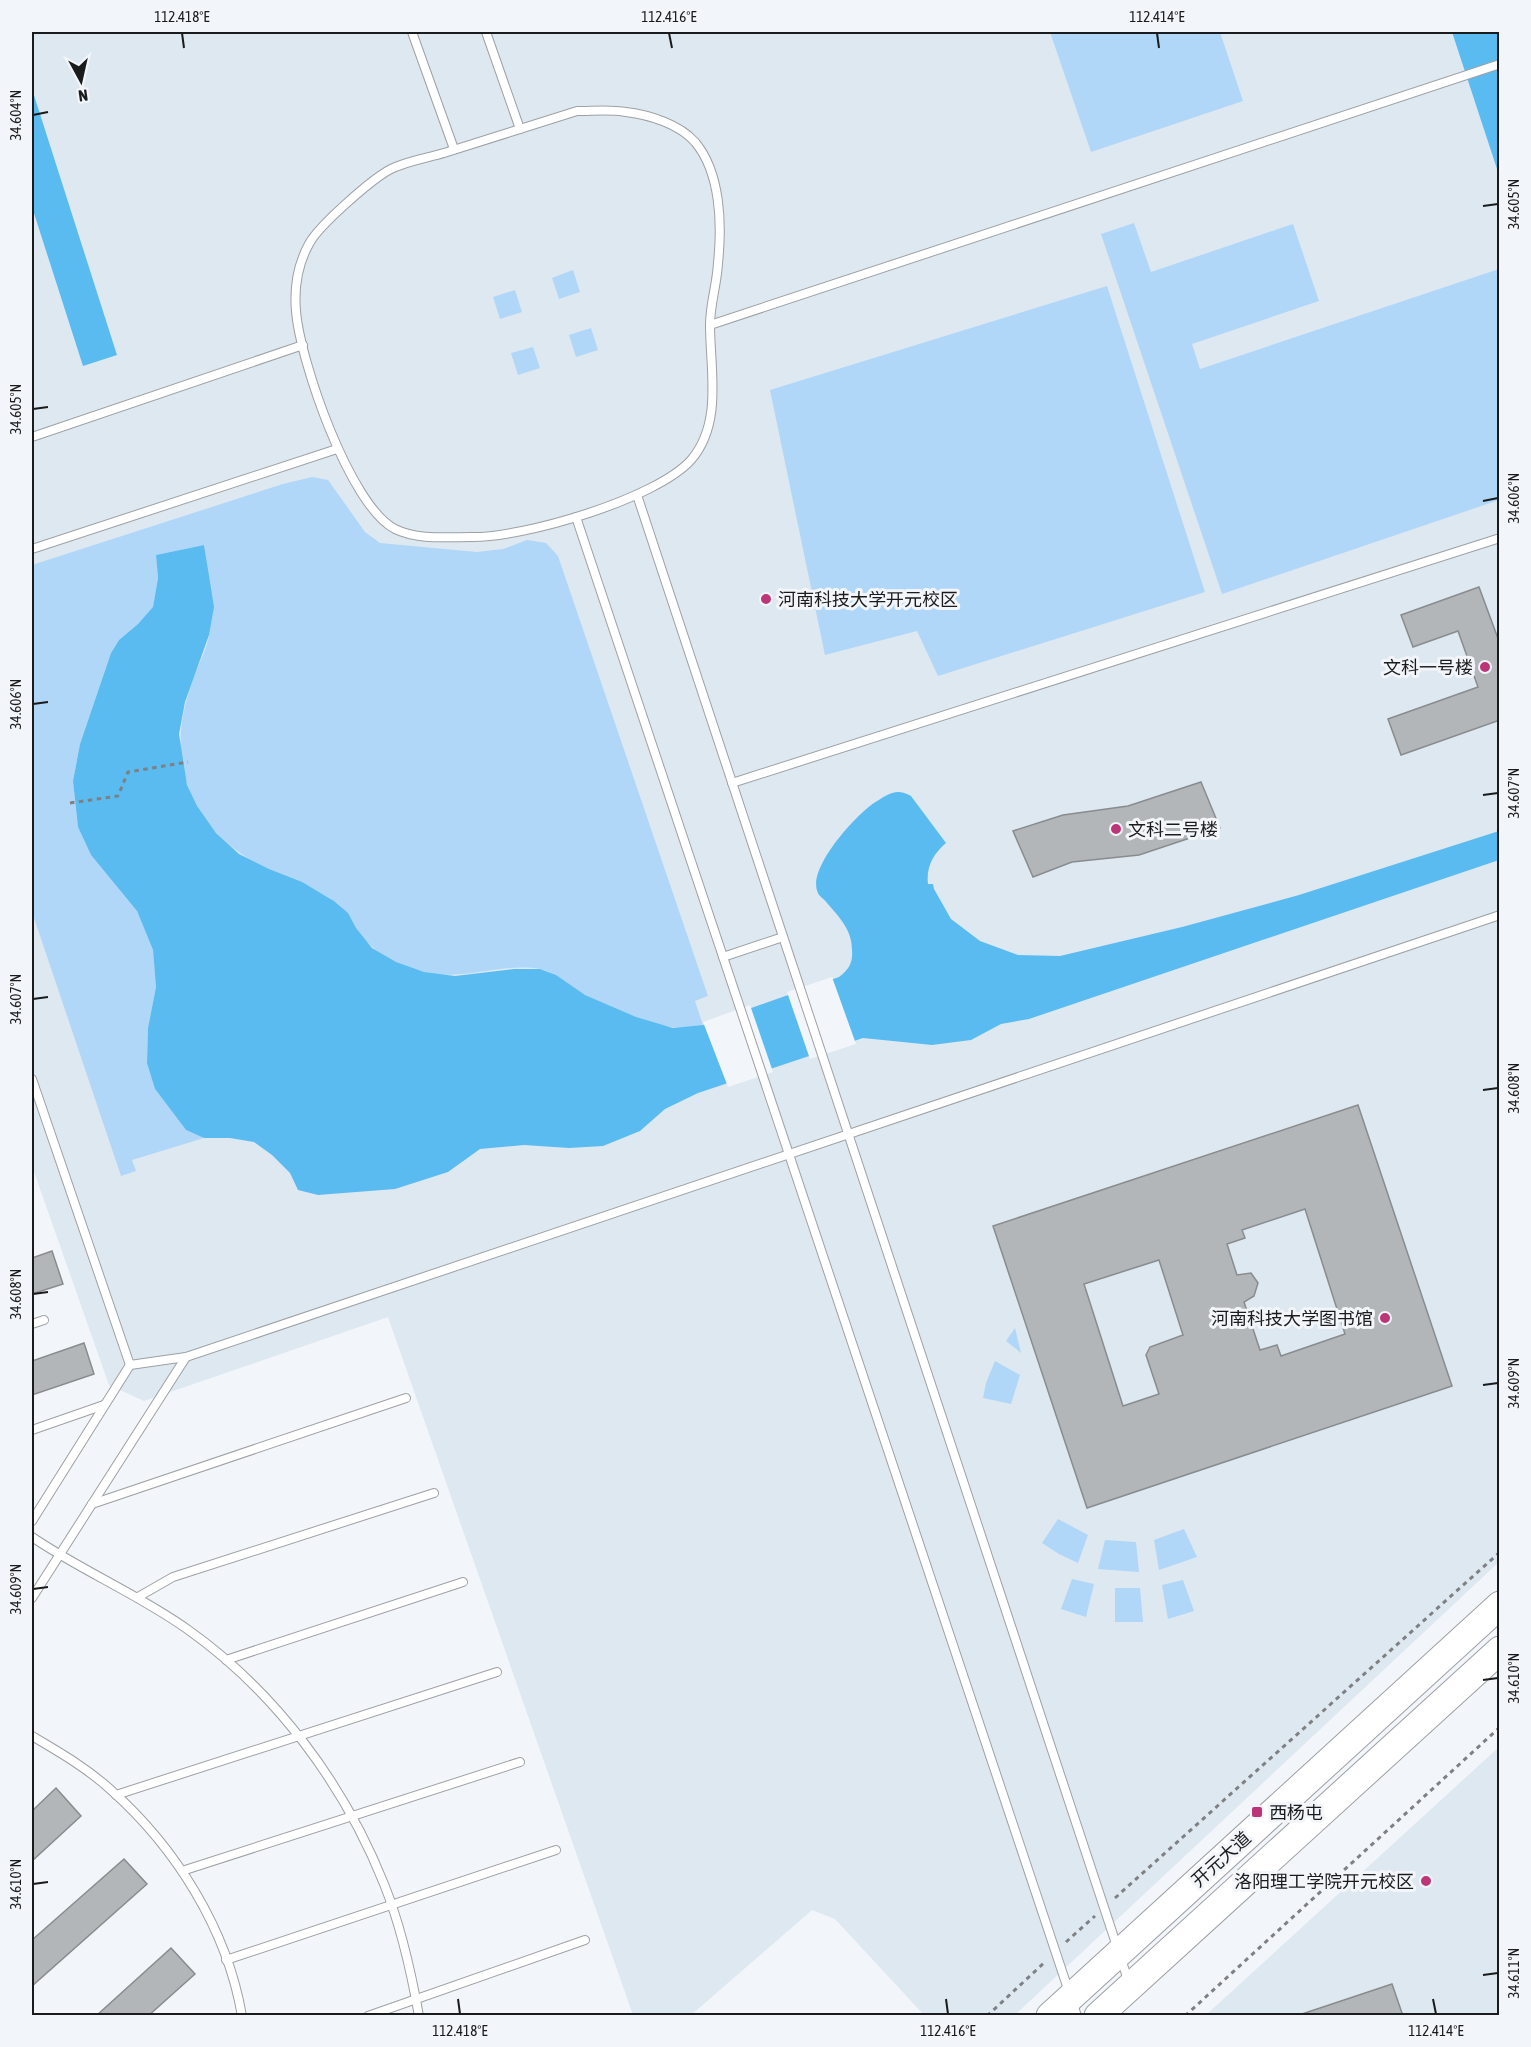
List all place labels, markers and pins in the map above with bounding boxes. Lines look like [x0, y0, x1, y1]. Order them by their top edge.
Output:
place label: 河南科技大学开元校区 [778, 589, 958, 610]
marker: 河南科技大学开元校区 [759, 592, 773, 606]
place label: 文科一号楼 [1383, 657, 1473, 678]
marker: 文科一号楼 [1478, 660, 1492, 674]
place label: 文科二号楼 [1128, 819, 1218, 840]
marker: 文科二号楼 [1109, 822, 1123, 836]
place label: 河南科技大学图书馆 [1211, 1308, 1373, 1329]
marker: 河南科技大学图书馆 [1378, 1311, 1392, 1325]
place label: 西杨屯 [1269, 1802, 1323, 1823]
marker: 西杨屯 [1250, 1805, 1264, 1819]
place label: 洛阳理工学院开元校区 [1234, 1871, 1414, 1892]
marker: 洛阳理工学院开元校区 [1419, 1874, 1433, 1888]

